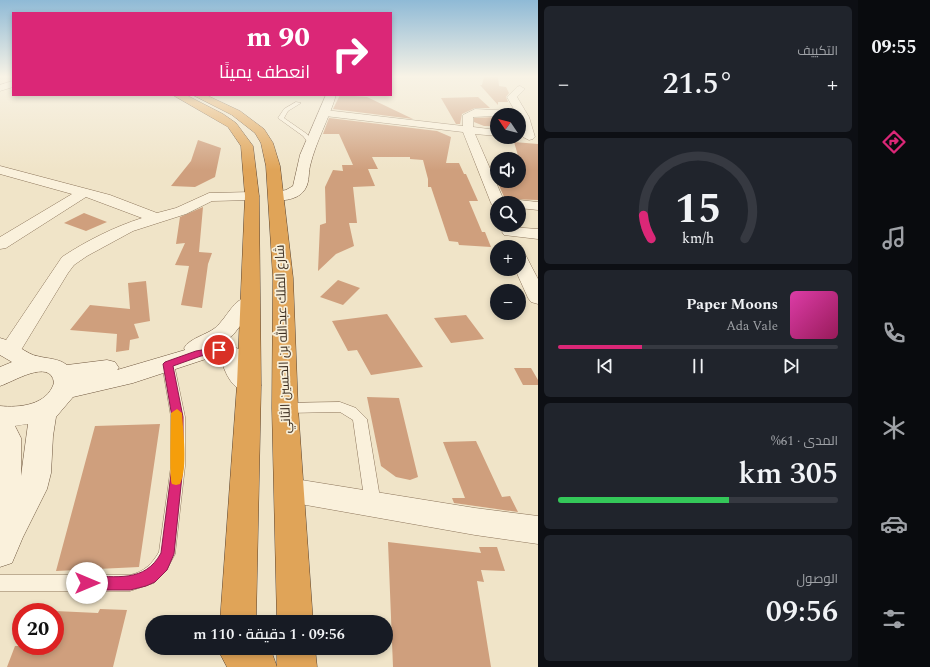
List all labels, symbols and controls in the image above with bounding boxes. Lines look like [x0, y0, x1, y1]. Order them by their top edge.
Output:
text: 90 m [246, 16, 310, 59]
icon: right [324, 28, 376, 80]
text: 09:55 [871, 34, 917, 61]
text: التكييف [797, 41, 838, 61]
text: انعطف يمينًا [219, 59, 310, 86]
text: 21.5° [662, 61, 734, 107]
text: − [558, 68, 569, 101]
text: + [827, 68, 838, 101]
north arrow [490, 108, 526, 144]
map controls [490, 108, 526, 320]
icon: directions [880, 128, 908, 156]
button: sound [490, 152, 526, 188]
text: 15 [675, 178, 721, 241]
button: search [490, 196, 526, 232]
icon: music [880, 224, 908, 252]
text: km/h [682, 228, 714, 250]
button: + [490, 240, 526, 276]
street label: شارع الملك عبدالله بن الحسين الثاني [270, 244, 296, 434]
button: − [490, 284, 526, 320]
text: Paper Moons [686, 293, 778, 316]
text: Ada Vale [726, 316, 778, 336]
icon: phone [880, 319, 908, 347]
pin [202, 333, 236, 367]
icon: arrive [208, 339, 230, 361]
icon: previous [594, 355, 616, 377]
icon: pause [687, 355, 709, 377]
icon: next [780, 355, 802, 377]
icon: climate [880, 414, 908, 442]
text: المدى · 61% [771, 431, 838, 451]
text: 305 km [738, 451, 838, 497]
icon: car [880, 510, 908, 538]
position arrow [66, 562, 108, 604]
text: الوصول [797, 569, 838, 589]
text: 09:56 [766, 589, 838, 635]
speed limit sign: 20 [12, 603, 64, 655]
icon: filters [880, 605, 908, 633]
text: 09:56 · 1 دقيقة · 110 m [193, 623, 345, 646]

